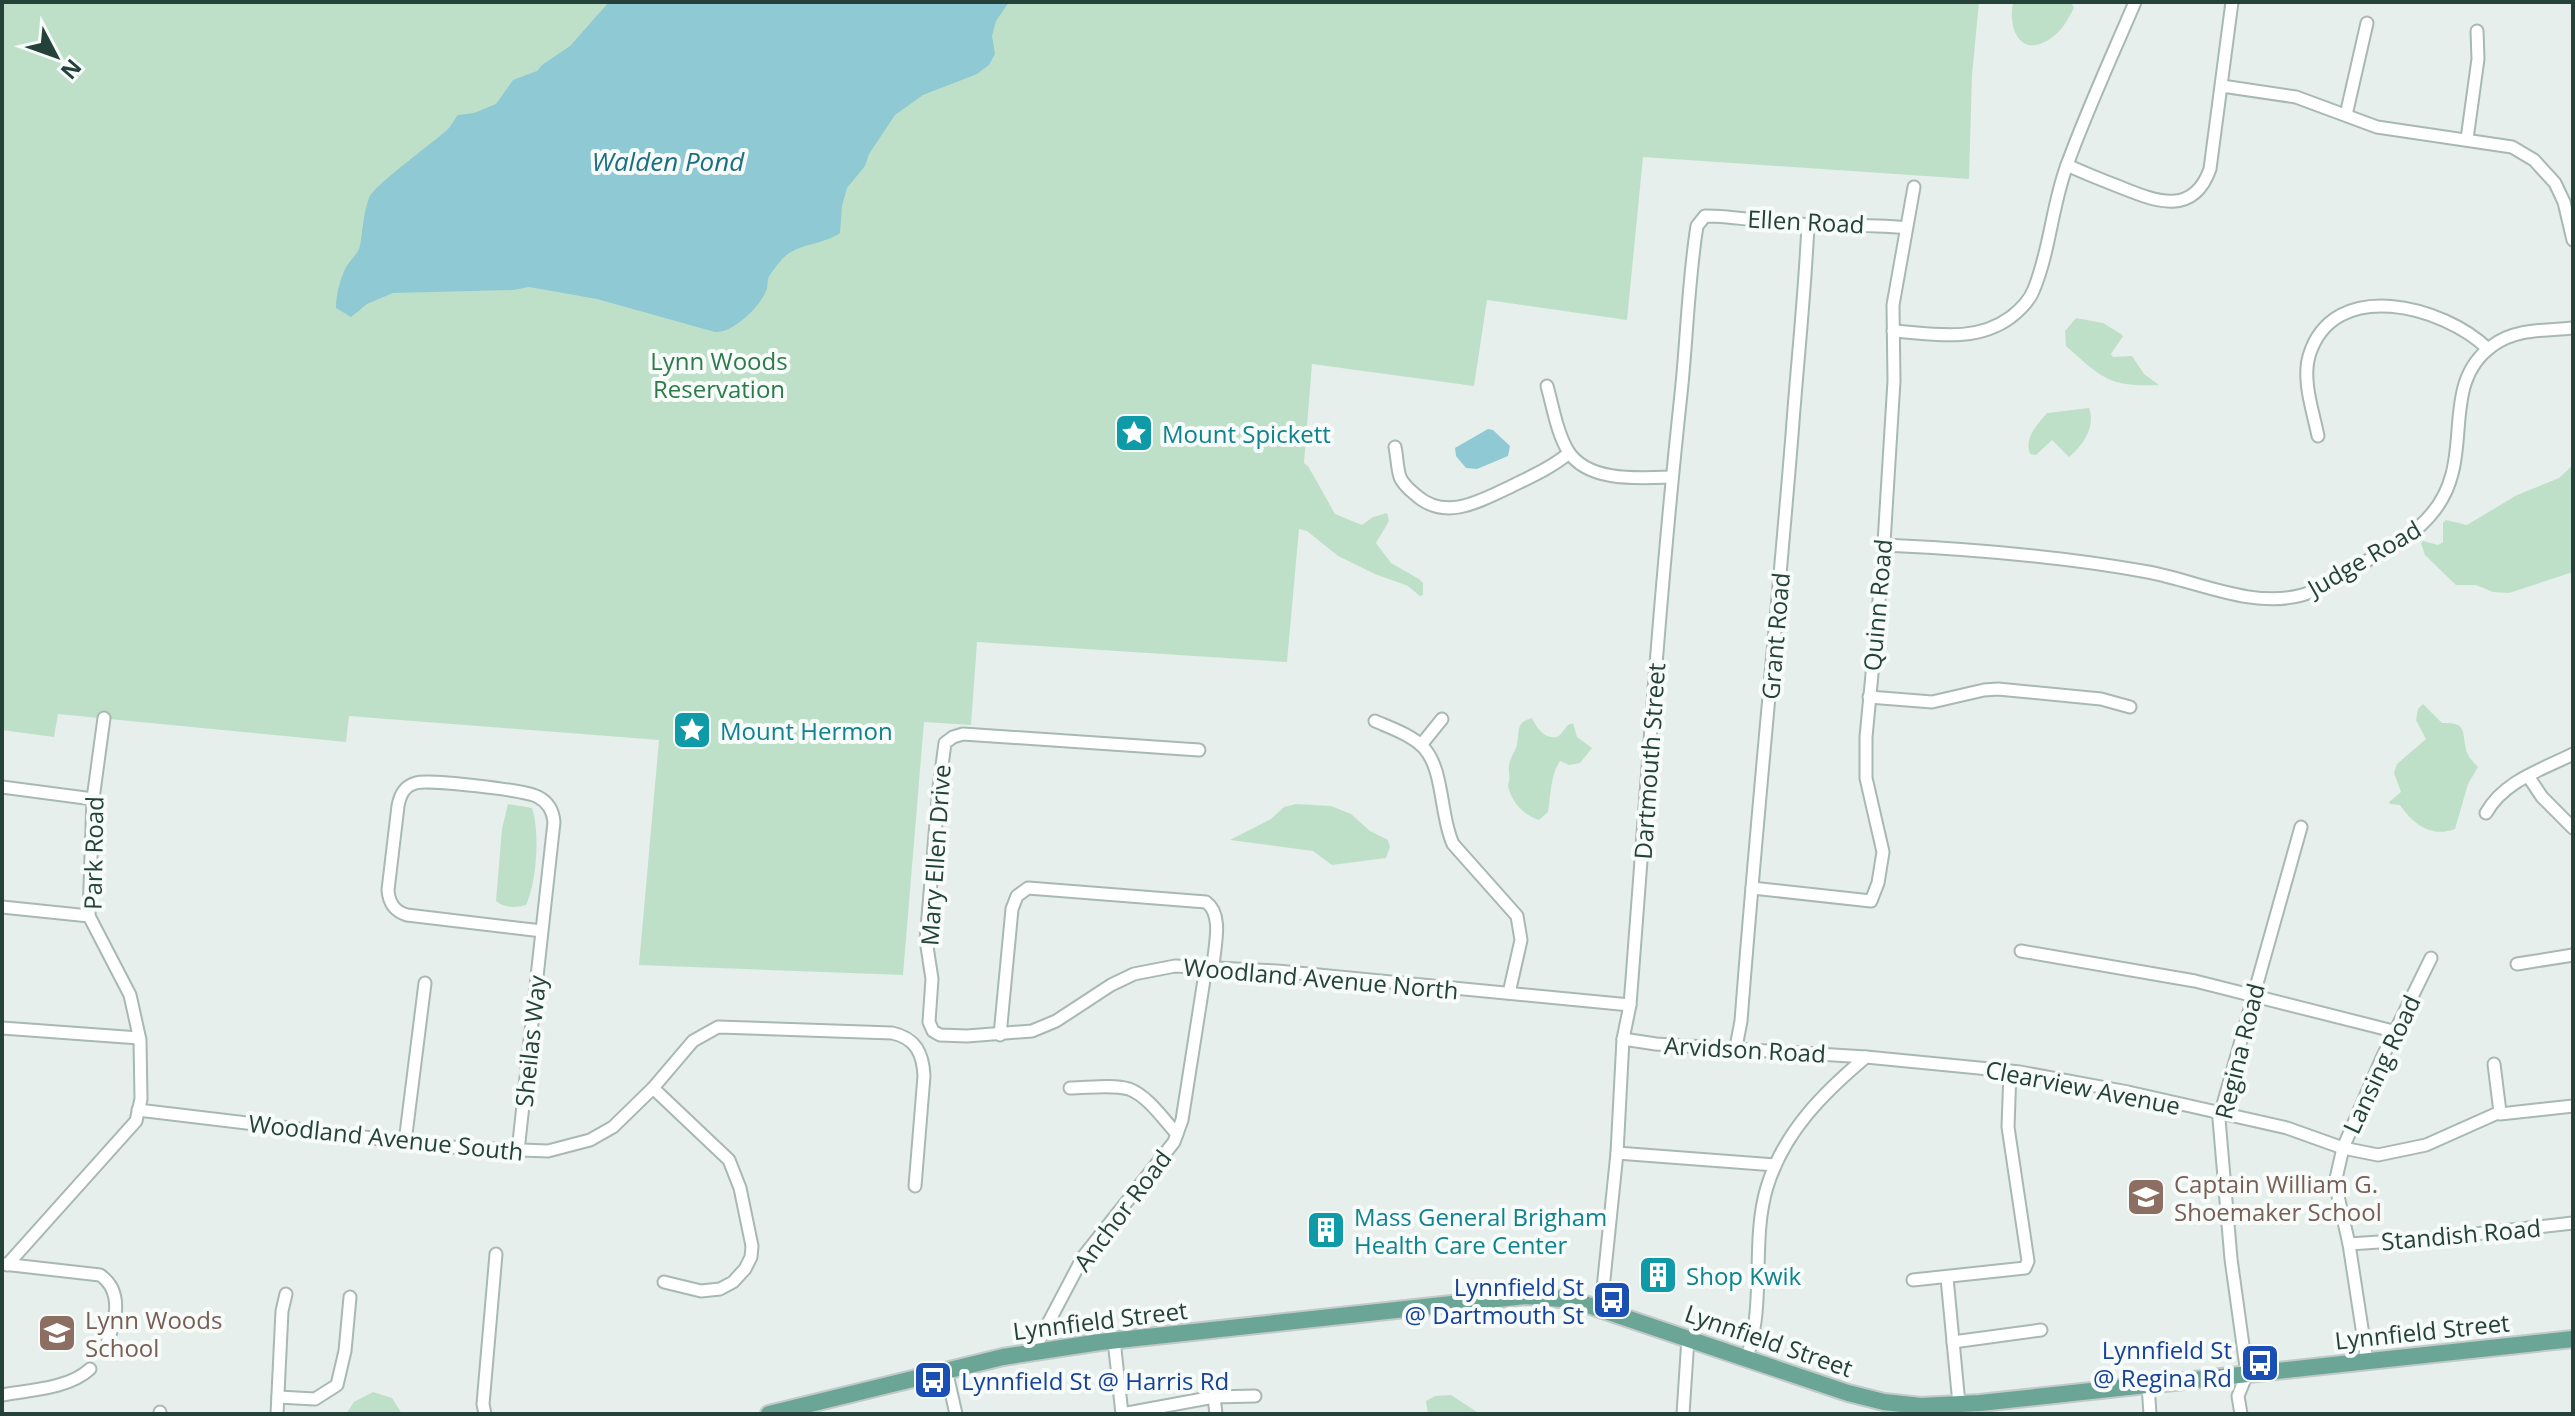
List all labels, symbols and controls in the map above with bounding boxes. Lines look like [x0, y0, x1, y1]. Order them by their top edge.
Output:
north arrow [16, 16, 96, 96]
text: N [55, 53, 89, 86]
water label: Walden Pond [592, 143, 745, 179]
street label: Ellen Road [1747, 201, 1865, 241]
park label: Lynn Woods Reservation [650, 344, 788, 405]
place icon: Mount Spickett [1113, 412, 1155, 454]
place label: Mount Spickett [1162, 417, 1331, 450]
street label: Judge Road [2300, 512, 2427, 605]
street label: Quinn Road [1855, 538, 1899, 672]
street label: Grant Road [1753, 571, 1797, 701]
street label: Dartmouth Street [1626, 662, 1672, 860]
place icon: Mount Hermon [671, 709, 713, 751]
place label: Mount Hermon [720, 714, 893, 747]
street label: Mary Ellen Drive [912, 763, 958, 947]
street label: Park Road [76, 796, 110, 910]
street label: Woodland Avenue North [1182, 950, 1460, 1006]
street label: Sheilas Way [507, 973, 553, 1108]
street label: Regina Road [2206, 980, 2272, 1122]
street label: Lansing Road [2334, 989, 2428, 1139]
street label: Arvidson Road [1663, 1028, 1827, 1070]
street label: Clearview Avenue [1983, 1052, 2183, 1122]
street label: Woodland Avenue South [247, 1106, 525, 1168]
street label: Anchor Road [1066, 1143, 1178, 1277]
place label: Captain William G. Shoemaker School [2174, 1167, 2382, 1228]
school or university icon: Captain William G. Shoemaker School [2125, 1176, 2167, 1218]
place label: Mass General Brigham Health Care Center [1354, 1200, 1607, 1261]
building icon: Mass General Brigham Health Care Center [1305, 1209, 1347, 1251]
street label: Standish Road [2380, 1211, 2542, 1257]
building icon: Shop Kwik [1637, 1254, 1679, 1296]
place label: Shop Kwik [1686, 1259, 1802, 1292]
place label: Lynnfield St @ Dartmouth St [1405, 1270, 1584, 1331]
bus stop icon: Lynnfield St @ Dartmouth St [1591, 1279, 1633, 1321]
street label: Lynnfield Street [1011, 1293, 1189, 1347]
street label: Lynnfield Street [1681, 1296, 1857, 1384]
place label: Lynn Woods School [85, 1303, 222, 1364]
street label: Lynnfield Street [2333, 1305, 2511, 1357]
school or university icon: Lynn Woods School [36, 1312, 78, 1354]
place label: Lynnfield St @ Regina Rd [2093, 1333, 2232, 1394]
bus stop icon: Lynnfield St @ Regina Rd [2239, 1342, 2281, 1384]
bus stop icon: Lynnfield St @ Harris Rd [912, 1359, 954, 1401]
place label: Lynnfield St @ Harris Rd [961, 1364, 1229, 1397]

